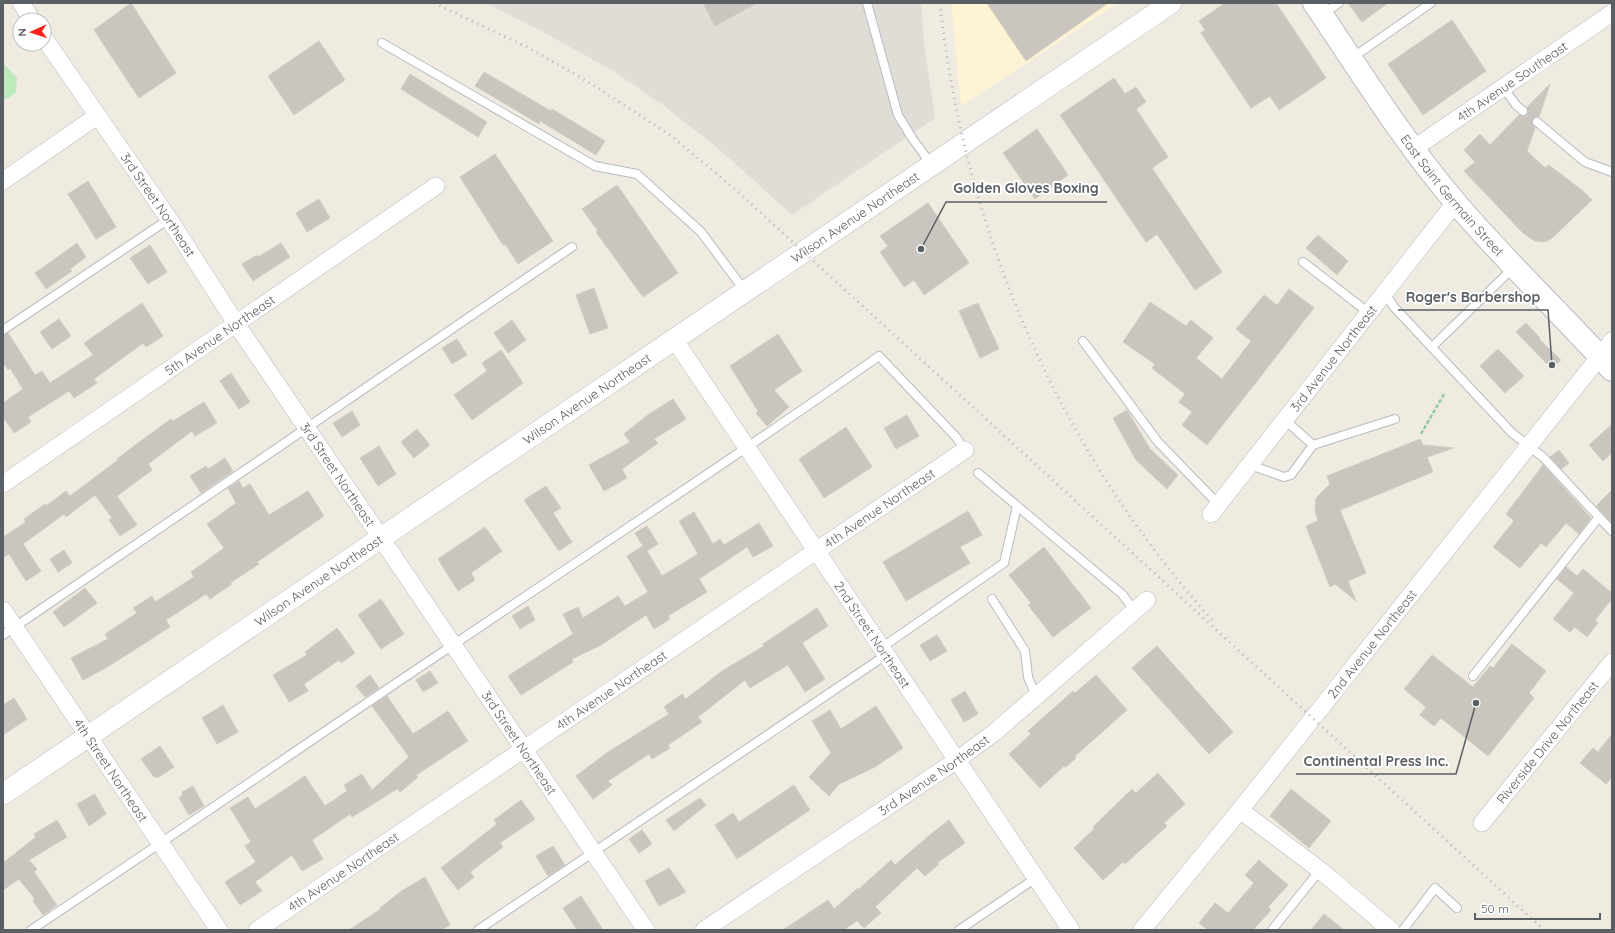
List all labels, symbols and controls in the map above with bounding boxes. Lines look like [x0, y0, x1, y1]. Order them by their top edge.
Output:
north arrow [12, 12, 52, 52]
text: N [15, 28, 29, 37]
street label: 4th Avenue Southeast [1454, 38, 1570, 125]
street label: East Saint Germain Street [1397, 131, 1507, 259]
street label: 3rd Street Northeast [117, 149, 199, 260]
street label: Wilson Avenue Northeast [788, 168, 922, 266]
callout: Golden Gloves Boxing [946, 176, 1107, 202]
text: Golden Gloves Boxing [953, 179, 1099, 197]
callout: Roger's Barbershop [1398, 284, 1548, 310]
text: Roger's Barbershop [1406, 288, 1540, 306]
street label: 5th Avenue Northeast [161, 291, 278, 378]
street label: 3rd Avenue Northeast [1286, 302, 1380, 415]
street label: Wilson Avenue Northeast [520, 350, 654, 448]
street label: 3rd Street Northeast [297, 419, 379, 529]
street label: 4th Avenue Northeast [821, 465, 938, 551]
street label: Wilson Avenue Northeast [251, 531, 386, 629]
street label: 2nd Street Northeast [831, 578, 914, 691]
street label: 2nd Avenue Northeast [1324, 586, 1420, 701]
street label: 4th Avenue Northeast [553, 647, 670, 733]
street label: Riverside Drive Northeast [1493, 677, 1602, 807]
street label: 3rd Street Northeast [478, 688, 560, 798]
street label: 4th Street Northeast [70, 715, 152, 825]
street label: 3rd Avenue Northeast [875, 731, 992, 819]
callout: Continental Press Inc. [1296, 748, 1456, 774]
text: Continental Press Inc. [1304, 752, 1448, 770]
street label: 4th Avenue Northeast [285, 828, 401, 915]
scale bar [1475, 895, 1600, 921]
text: 50 m [1481, 901, 1509, 916]

